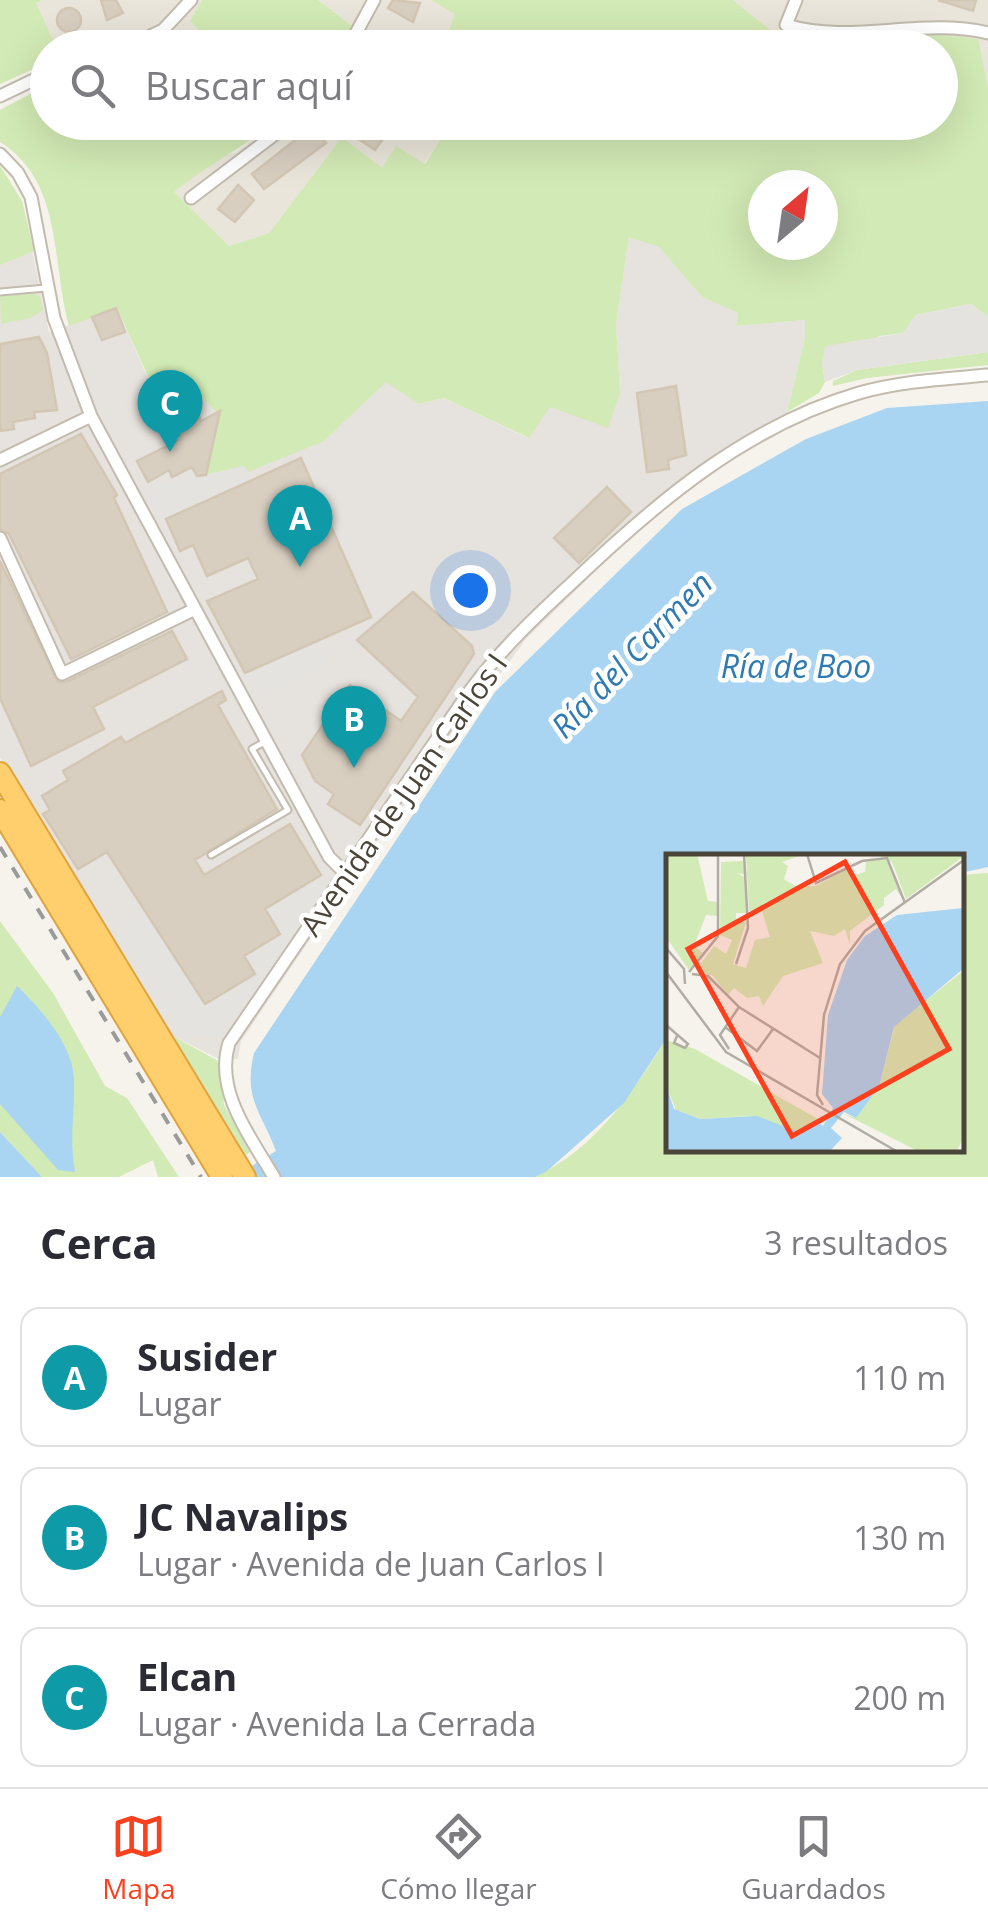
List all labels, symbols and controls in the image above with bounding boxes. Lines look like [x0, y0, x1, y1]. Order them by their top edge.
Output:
search box [30, 30, 958, 140]
icon: search [65, 58, 120, 113]
text: Buscar aquí [145, 59, 353, 111]
north arrow [748, 170, 838, 260]
pin: C [138, 370, 202, 452]
pin: A [268, 484, 332, 567]
water label: Ría del Carmen [541, 562, 721, 746]
your location [445, 565, 496, 616]
water label: Ría de Boo [721, 644, 871, 687]
street label: Avenida de Juan Carlos I [290, 645, 516, 943]
pin: B [322, 686, 386, 768]
inset map [666, 854, 963, 1152]
text: Cerca [40, 1214, 158, 1271]
text: 3 resultados [764, 1221, 948, 1264]
text: Susider [137, 1330, 277, 1382]
text: A [63, 1356, 86, 1399]
text: 110 m [853, 1356, 946, 1399]
text: Lugar [137, 1382, 222, 1425]
text: JC Navalips [137, 1490, 348, 1542]
text: B [64, 1516, 85, 1559]
text: 130 m [853, 1516, 946, 1559]
text: Lugar · Avenida de Juan Carlos I [137, 1542, 605, 1585]
text: Elcan [137, 1650, 237, 1702]
text: C [64, 1676, 85, 1719]
text: 200 m [853, 1676, 946, 1719]
text: Lugar · Avenida La Cerrada [137, 1702, 536, 1745]
tab: Mapa [102, 1809, 176, 1907]
tab: Cómo llegar [380, 1809, 537, 1907]
tab: Guardados [741, 1809, 886, 1907]

